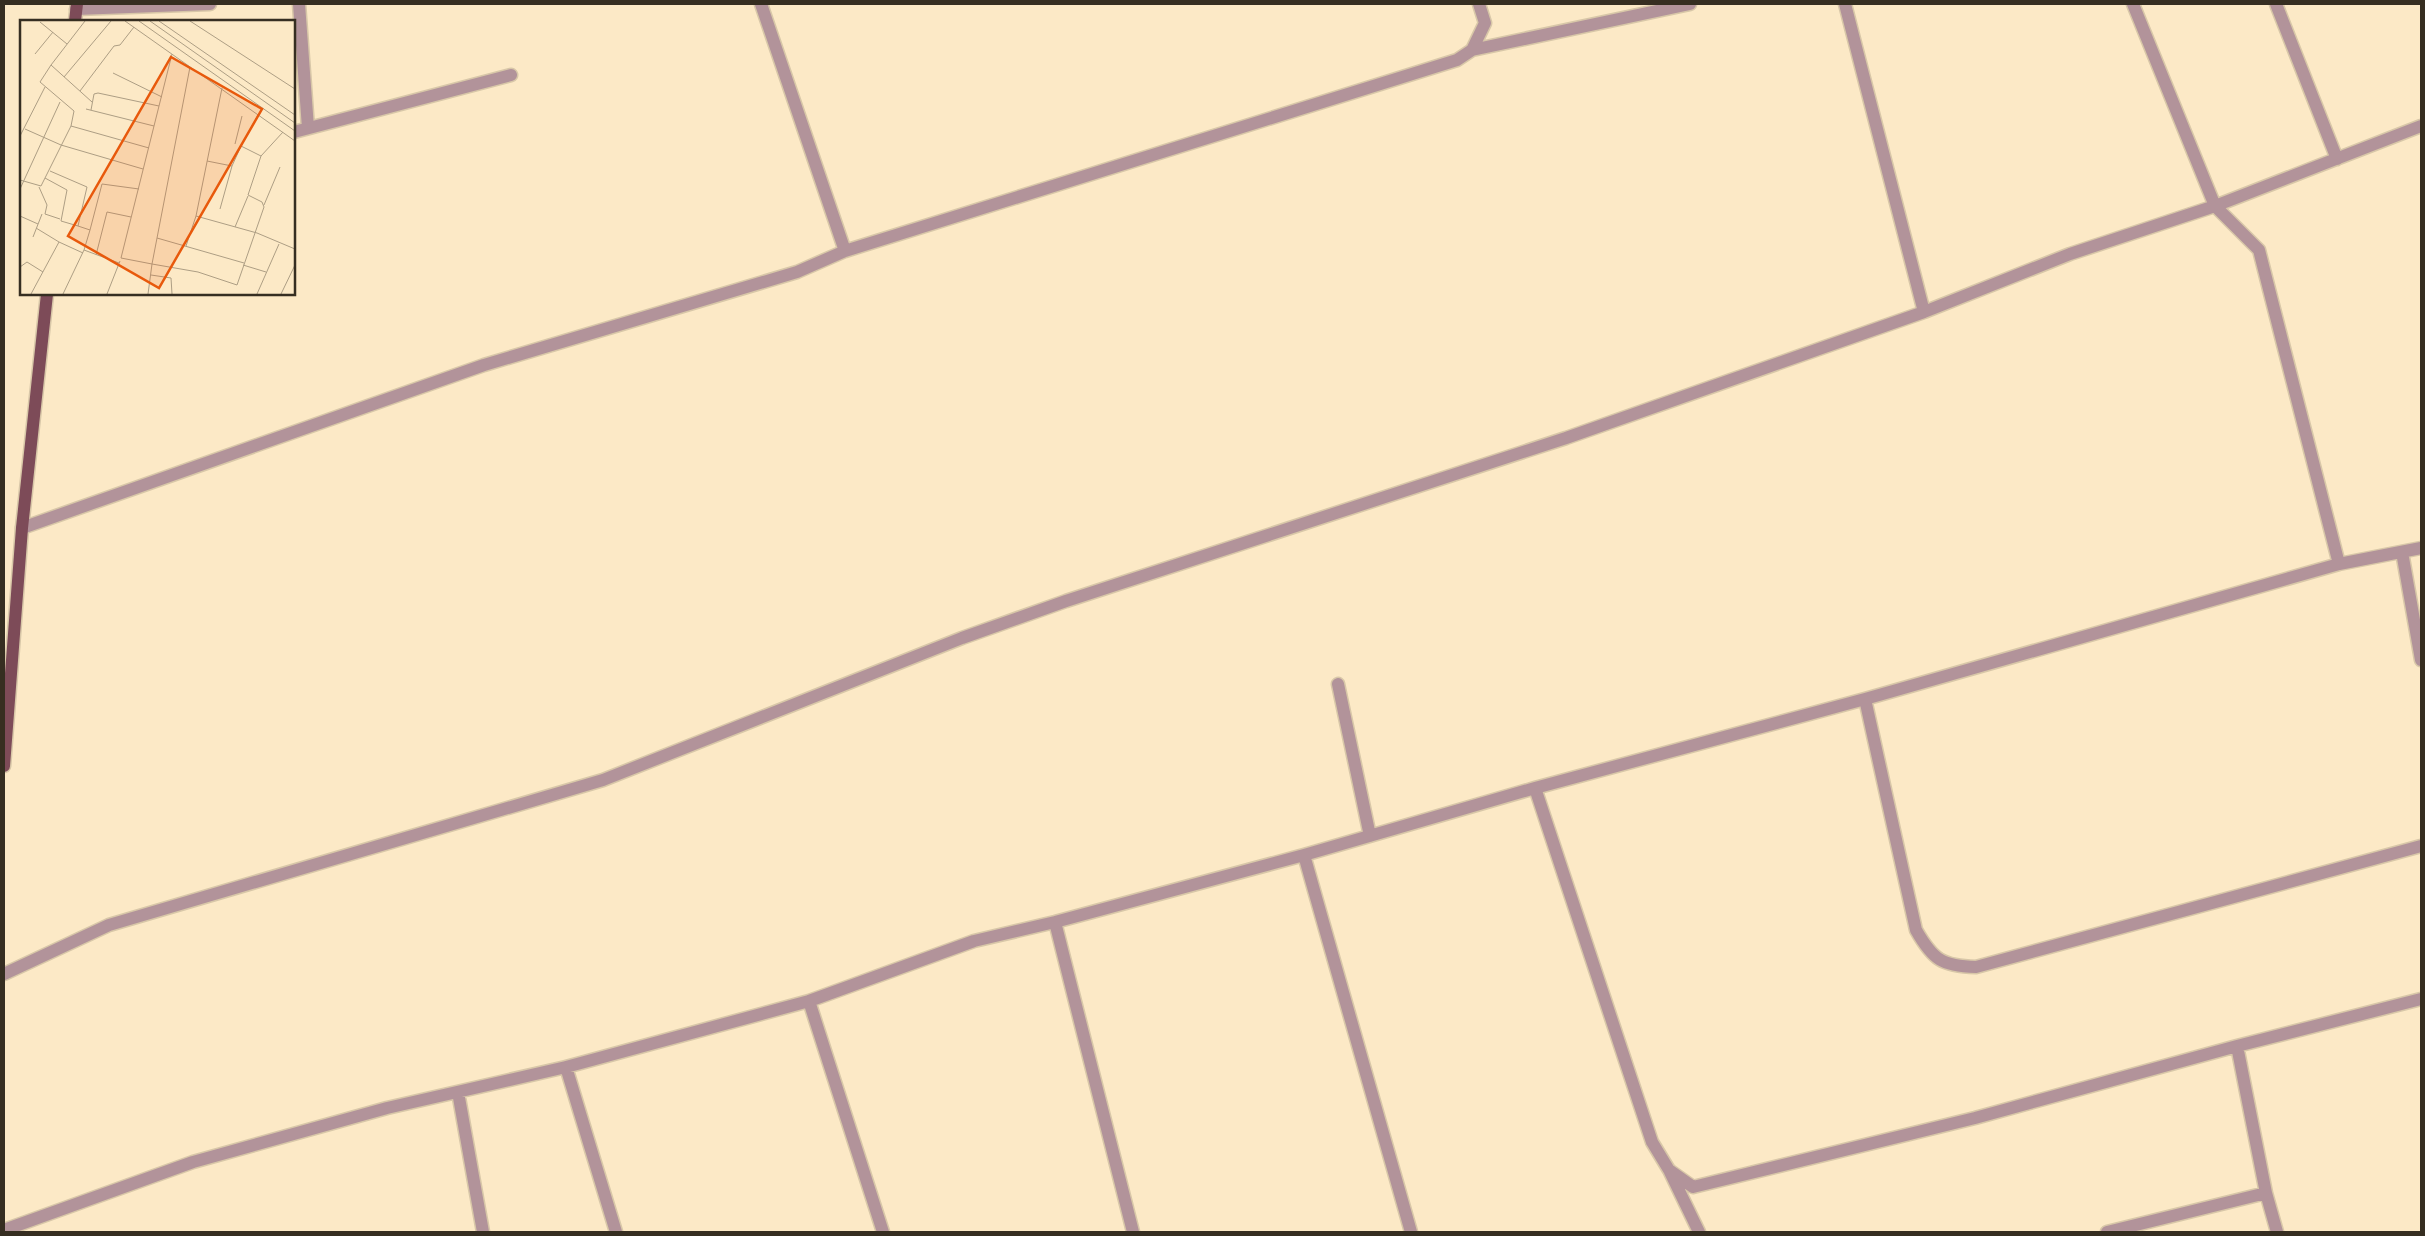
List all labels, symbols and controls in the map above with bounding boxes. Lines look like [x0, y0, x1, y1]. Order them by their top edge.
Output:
inset map [20, 20, 295, 295]

